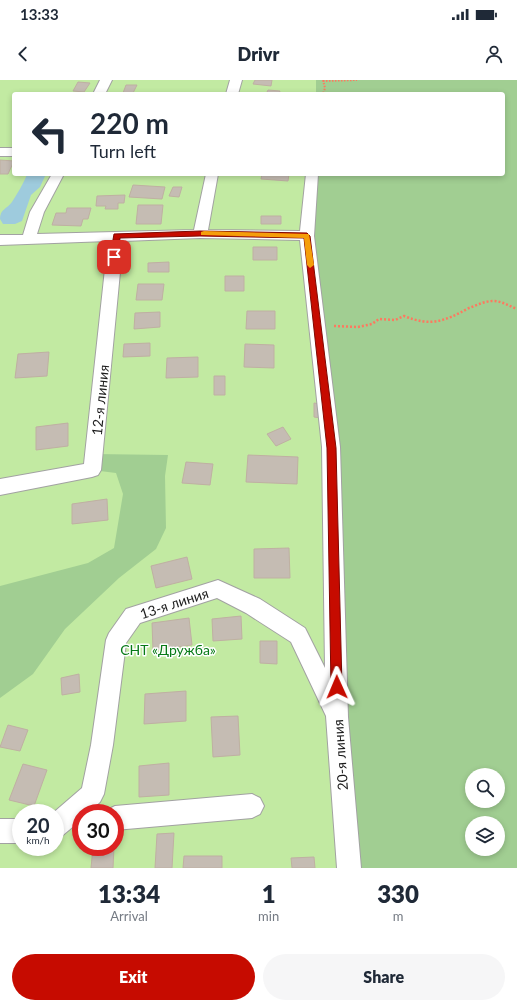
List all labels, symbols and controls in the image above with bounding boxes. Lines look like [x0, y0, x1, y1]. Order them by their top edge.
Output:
text: 13:33 [20, 5, 59, 23]
icon: back [12, 43, 34, 65]
text: Drivr [238, 43, 279, 65]
icon: person [483, 43, 505, 65]
text: 220 m [90, 106, 169, 140]
icon: left [24, 108, 76, 160]
text: Turn left [90, 140, 156, 162]
pin [97, 240, 131, 274]
icon: arrive [103, 246, 125, 268]
street label: 12-я линия [88, 364, 112, 436]
street label: 13-я линия [138, 584, 210, 622]
park label: СНТ «Дружба» [120, 641, 216, 658]
position arrow [316, 666, 358, 708]
street label: 20-я линия [329, 719, 351, 791]
map controls [465, 768, 505, 856]
button: search [465, 768, 505, 808]
speed limit sign: 30 [72, 804, 124, 856]
text: 20 [26, 813, 50, 837]
button: layers [465, 816, 505, 856]
text: km/h [26, 834, 50, 846]
text: 13:34 [98, 879, 160, 908]
text: 1 [262, 879, 276, 908]
text: 330 [377, 879, 419, 908]
text: Arrival [110, 908, 148, 924]
text: min [258, 908, 279, 924]
text: m [393, 908, 403, 924]
button: Exit [12, 954, 255, 1000]
button: Share [263, 954, 505, 1000]

